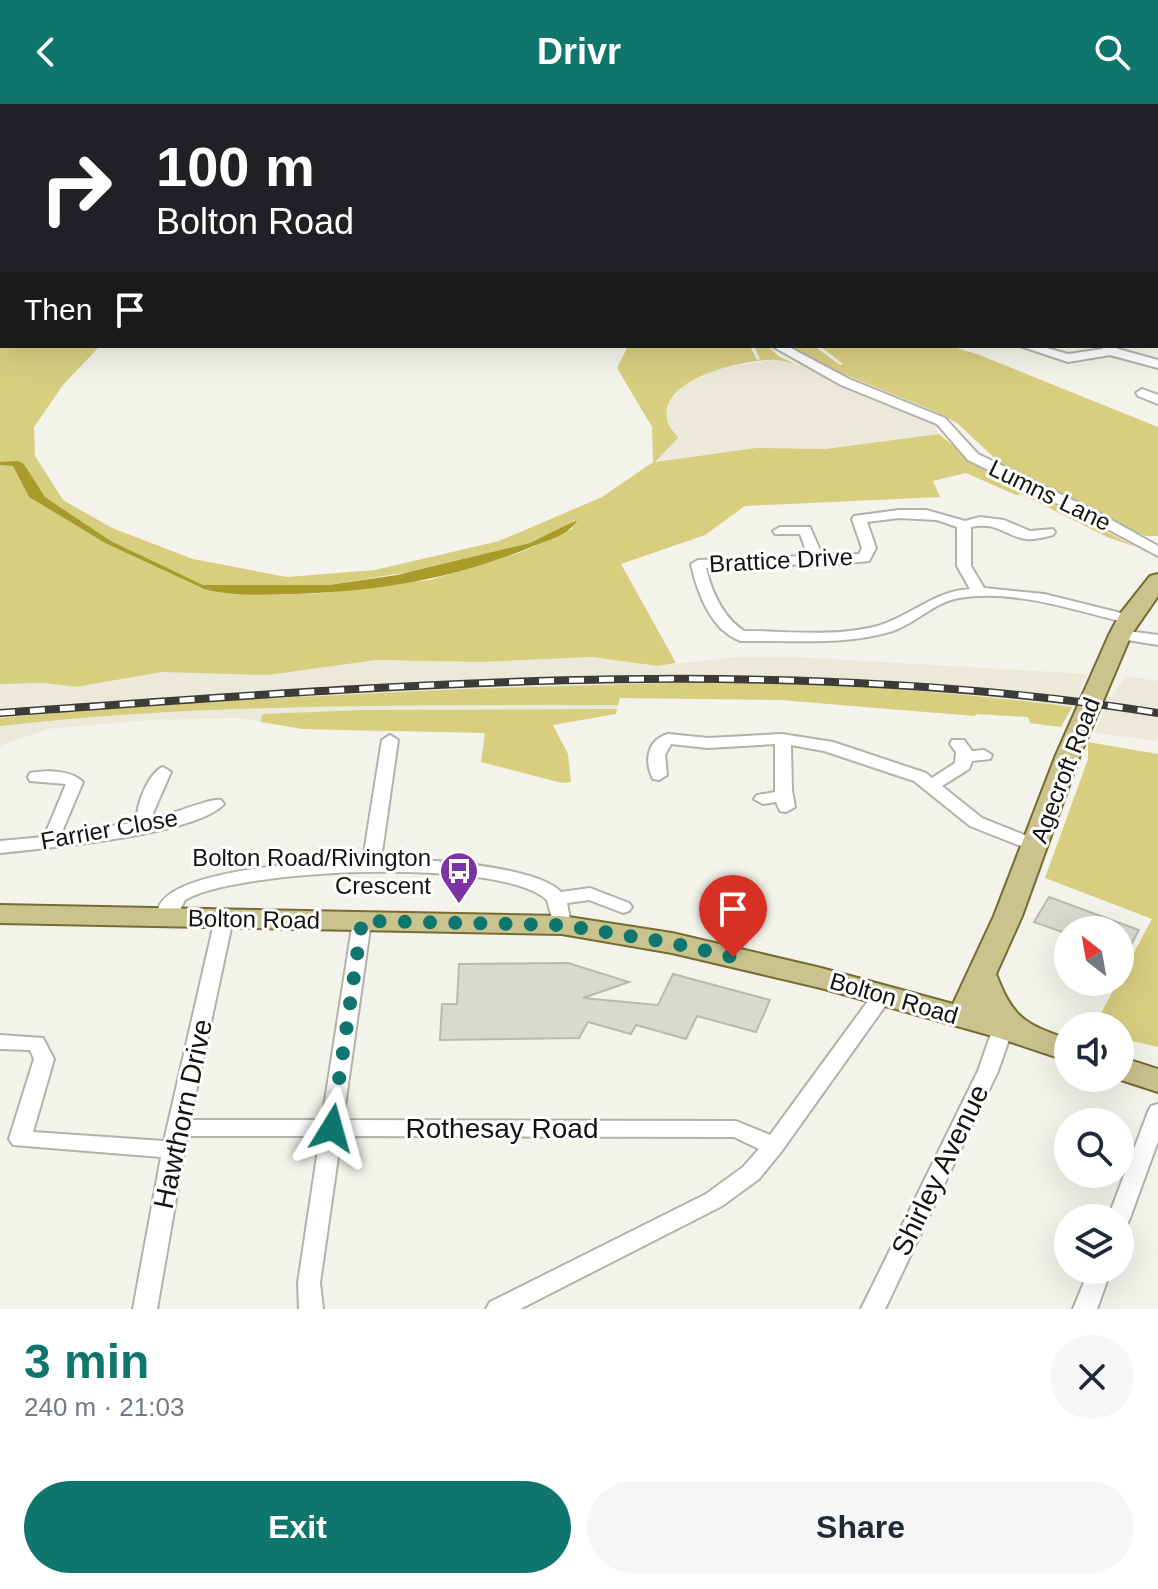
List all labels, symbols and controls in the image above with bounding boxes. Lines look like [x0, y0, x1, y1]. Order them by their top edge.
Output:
icon: back [24, 30, 68, 74]
icon: search [1090, 30, 1134, 74]
text: Drivr [537, 31, 621, 72]
text: 100 m [156, 135, 315, 198]
icon: right [24, 136, 128, 240]
text: Bolton Road [156, 201, 354, 242]
icon: arrive [108, 288, 152, 332]
text: Then [24, 293, 92, 326]
street label: Lumns Lane [985, 454, 1115, 536]
street label: Brattice Drive [708, 543, 854, 577]
street label: Agecroft Road [1025, 694, 1105, 846]
street label: Farrier Close [38, 804, 180, 854]
place label: Bolton Road/Rivington Crescent [192, 844, 431, 899]
bus stop icon: Bolton Road/Rivington Crescent [438, 850, 480, 905]
pin [699, 875, 767, 957]
icon: arrive [711, 887, 755, 931]
street label: Bolton Road [188, 904, 320, 934]
north arrow [1054, 916, 1134, 996]
map controls [1054, 916, 1134, 1284]
street label: Bolton Road [827, 967, 961, 1029]
button: sound [1054, 1012, 1134, 1092]
street label: Hawthorn Drive [148, 1016, 218, 1212]
street label: Shirley Avenue [885, 1079, 995, 1261]
position arrow [290, 1086, 374, 1170]
button: search [1054, 1108, 1134, 1188]
street label: Rothesay Road [405, 1113, 599, 1144]
button: layers [1054, 1204, 1134, 1284]
text: 3 min [24, 1335, 149, 1388]
button: close [1050, 1335, 1134, 1419]
text: 240 m · 21:03 [24, 1392, 184, 1422]
button: Exit [24, 1481, 571, 1573]
button: Share [587, 1481, 1134, 1573]

